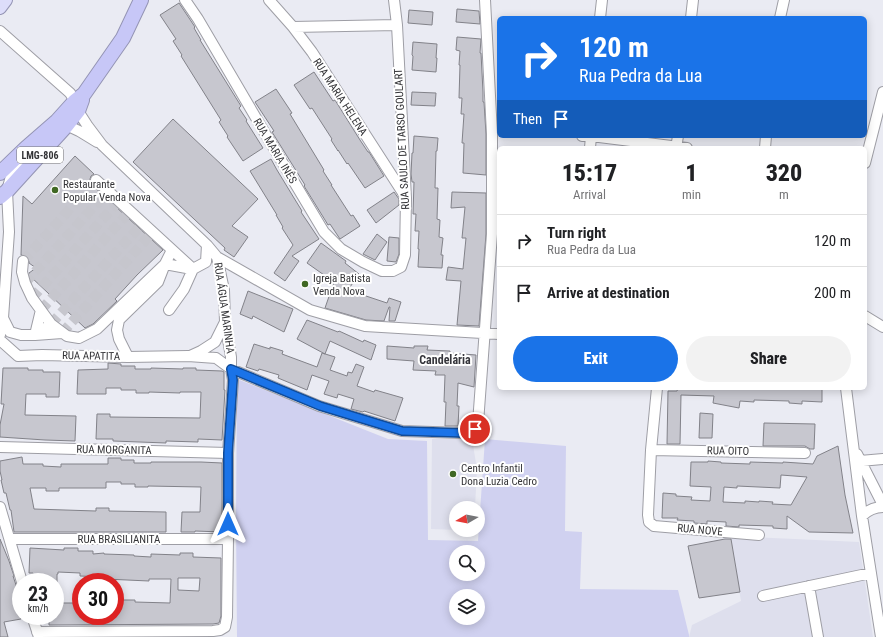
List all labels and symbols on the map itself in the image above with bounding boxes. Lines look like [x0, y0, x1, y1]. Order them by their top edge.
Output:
street label: RUA MARIA HELENA [310, 56, 370, 139]
street label: RUA SAULO DE TARSO GOULART [392, 68, 412, 210]
street label: RUA MARIA INÊS [250, 116, 300, 186]
road number: LMG-806 [17, 147, 63, 163]
place label: Restaurante Popular Venda Nova [63, 178, 151, 204]
marker: Restaurante Popular Venda Nova [50, 185, 60, 195]
street label: RUA ÁGUA MARINHA [211, 262, 237, 355]
place label: Igreja Batista Venda Nova [313, 272, 370, 298]
marker: Igreja Batista Venda Nova [300, 279, 310, 289]
street label: RUA APATITA [62, 349, 121, 363]
district label: Candelária [419, 353, 471, 367]
pin [458, 412, 492, 446]
street label: RUA MORGANITA [76, 443, 152, 457]
street label: RUA OITO [707, 444, 749, 458]
place label: Centro Infantil Dona Luzia Cedro [461, 462, 537, 488]
marker: Centro Infantil Dona Luzia Cedro [448, 469, 458, 479]
north arrow [449, 501, 485, 537]
position arrow [207, 503, 249, 545]
street label: RUA NOVE [677, 522, 724, 539]
street label: RUA BRASILIANITA [78, 533, 161, 546]
speed limit sign: 30 [72, 573, 124, 625]

